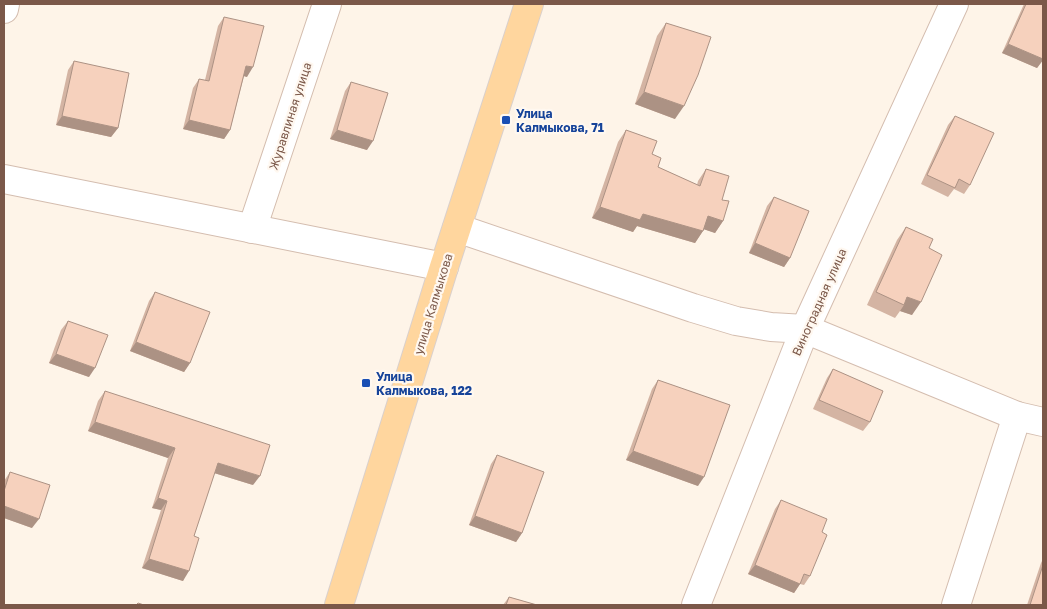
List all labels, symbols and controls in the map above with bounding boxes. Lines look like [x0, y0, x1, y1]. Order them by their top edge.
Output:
street label: Журавлиная улица [266, 60, 314, 172]
place label: Улица Калмыкова, 71 [516, 106, 604, 135]
marker: Улица Калмыкова, 71 [500, 114, 512, 126]
street label: Виноградная улица [789, 246, 849, 358]
street label: улица Калмыкова [410, 252, 456, 356]
place label: Улица Калмыкова, 122 [376, 369, 472, 398]
marker: Улица Калмыкова, 122 [360, 377, 372, 389]

